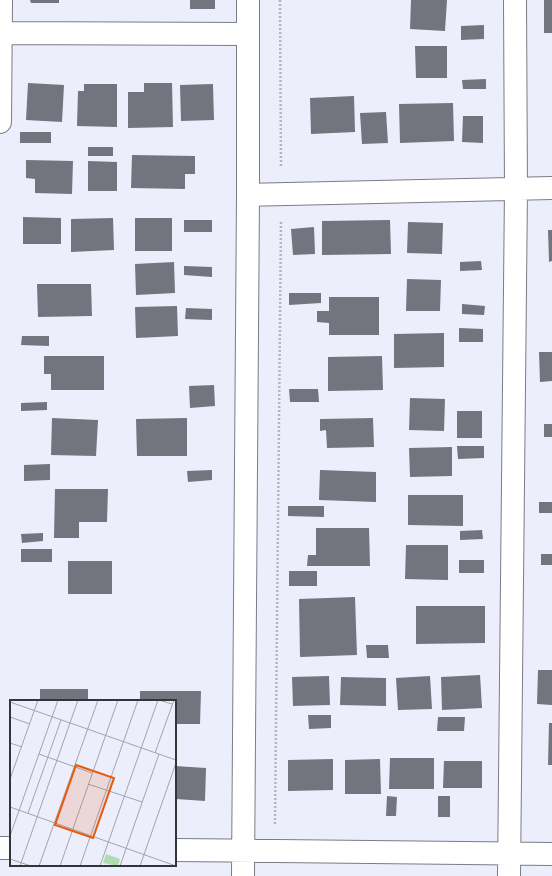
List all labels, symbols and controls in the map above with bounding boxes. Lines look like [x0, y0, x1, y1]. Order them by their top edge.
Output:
inset map [10, 700, 176, 866]

